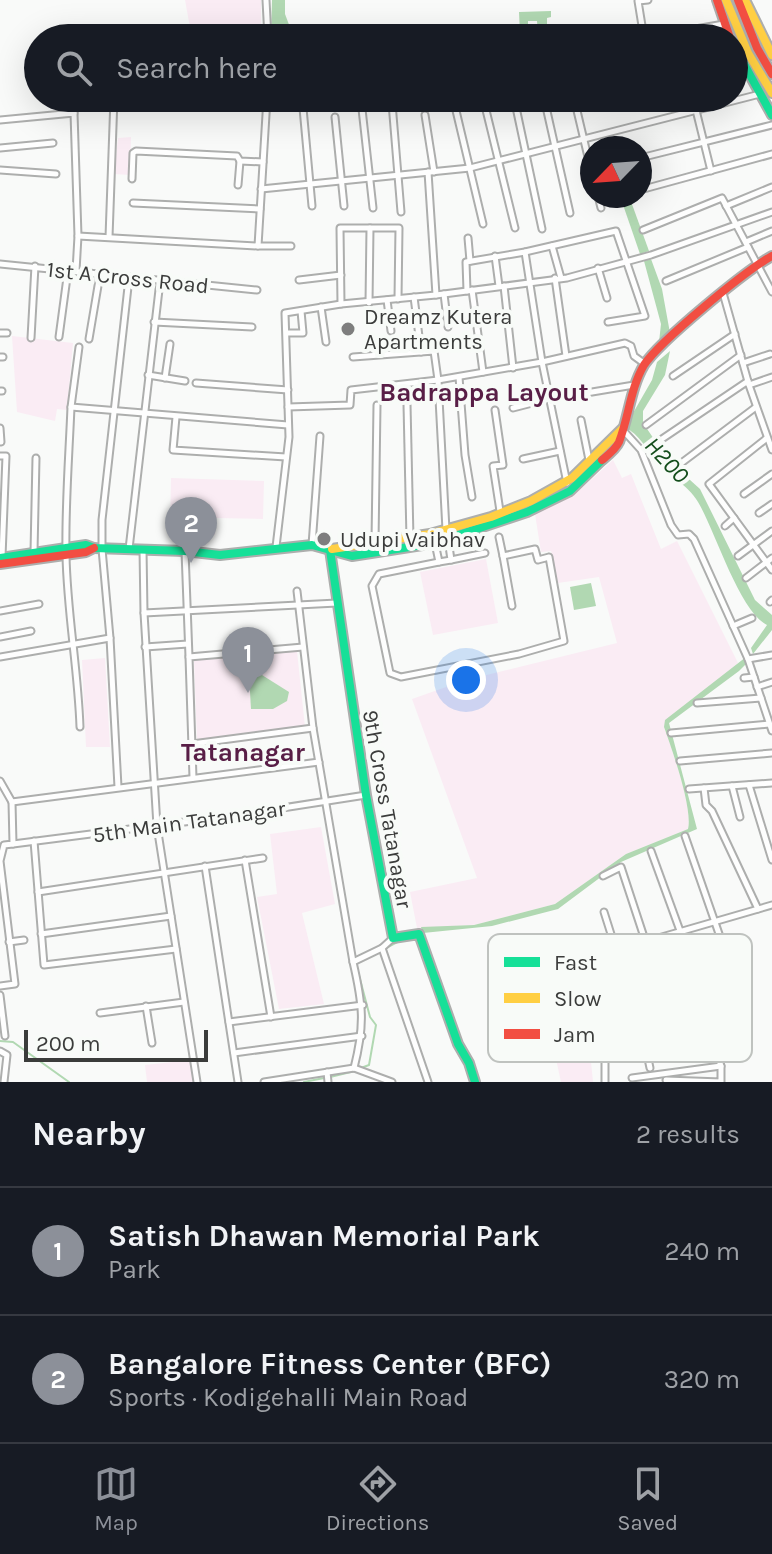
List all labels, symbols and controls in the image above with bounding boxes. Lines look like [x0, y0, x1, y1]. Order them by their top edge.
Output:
search box [24, 24, 748, 112]
icon: search [52, 46, 96, 90]
text: Search here [116, 50, 277, 86]
north arrow [580, 136, 652, 208]
street label: 1st A Cross Road [46, 257, 210, 299]
place label: Dreamz Kutera Apartments [364, 304, 512, 355]
marker: Dreamz Kutera Apartments [339, 320, 357, 338]
district label: Badrappa Layout [379, 377, 589, 408]
water label: H200 [639, 431, 695, 489]
pin: 2 [165, 497, 217, 563]
place label: Udupi Vaibhav [340, 527, 485, 553]
marker: Udupi Vaibhav [315, 530, 333, 548]
pin: 1 [222, 627, 274, 693]
your location [446, 660, 486, 700]
street label: 9th Cross Tatanagar [357, 708, 417, 910]
district label: Tatanagar [181, 737, 306, 768]
street label: 5th Main Tatanagar [91, 796, 287, 848]
legend [488, 934, 752, 1062]
text: Fast [554, 950, 597, 976]
text: Slow [554, 986, 601, 1012]
text: Jam [554, 1022, 596, 1048]
scale bar [24, 1026, 208, 1062]
text: 200 m [36, 1031, 101, 1057]
text: Nearby [32, 1114, 146, 1154]
text: 2 results [636, 1119, 740, 1150]
text: Satish Dhawan Memorial Park [108, 1218, 540, 1254]
text: 1 [53, 1236, 63, 1267]
text: 240 m [664, 1236, 740, 1267]
text: Park [108, 1254, 161, 1285]
text: Bangalore Fitness Center (BFC) [108, 1346, 551, 1382]
text: 2 [50, 1364, 66, 1395]
text: 320 m [664, 1364, 740, 1395]
text: Sports · Kodigehalli Main Road [108, 1382, 468, 1413]
tab: Map [94, 1462, 138, 1536]
tab: Directions [326, 1462, 429, 1536]
tab: Saved [617, 1462, 678, 1536]

